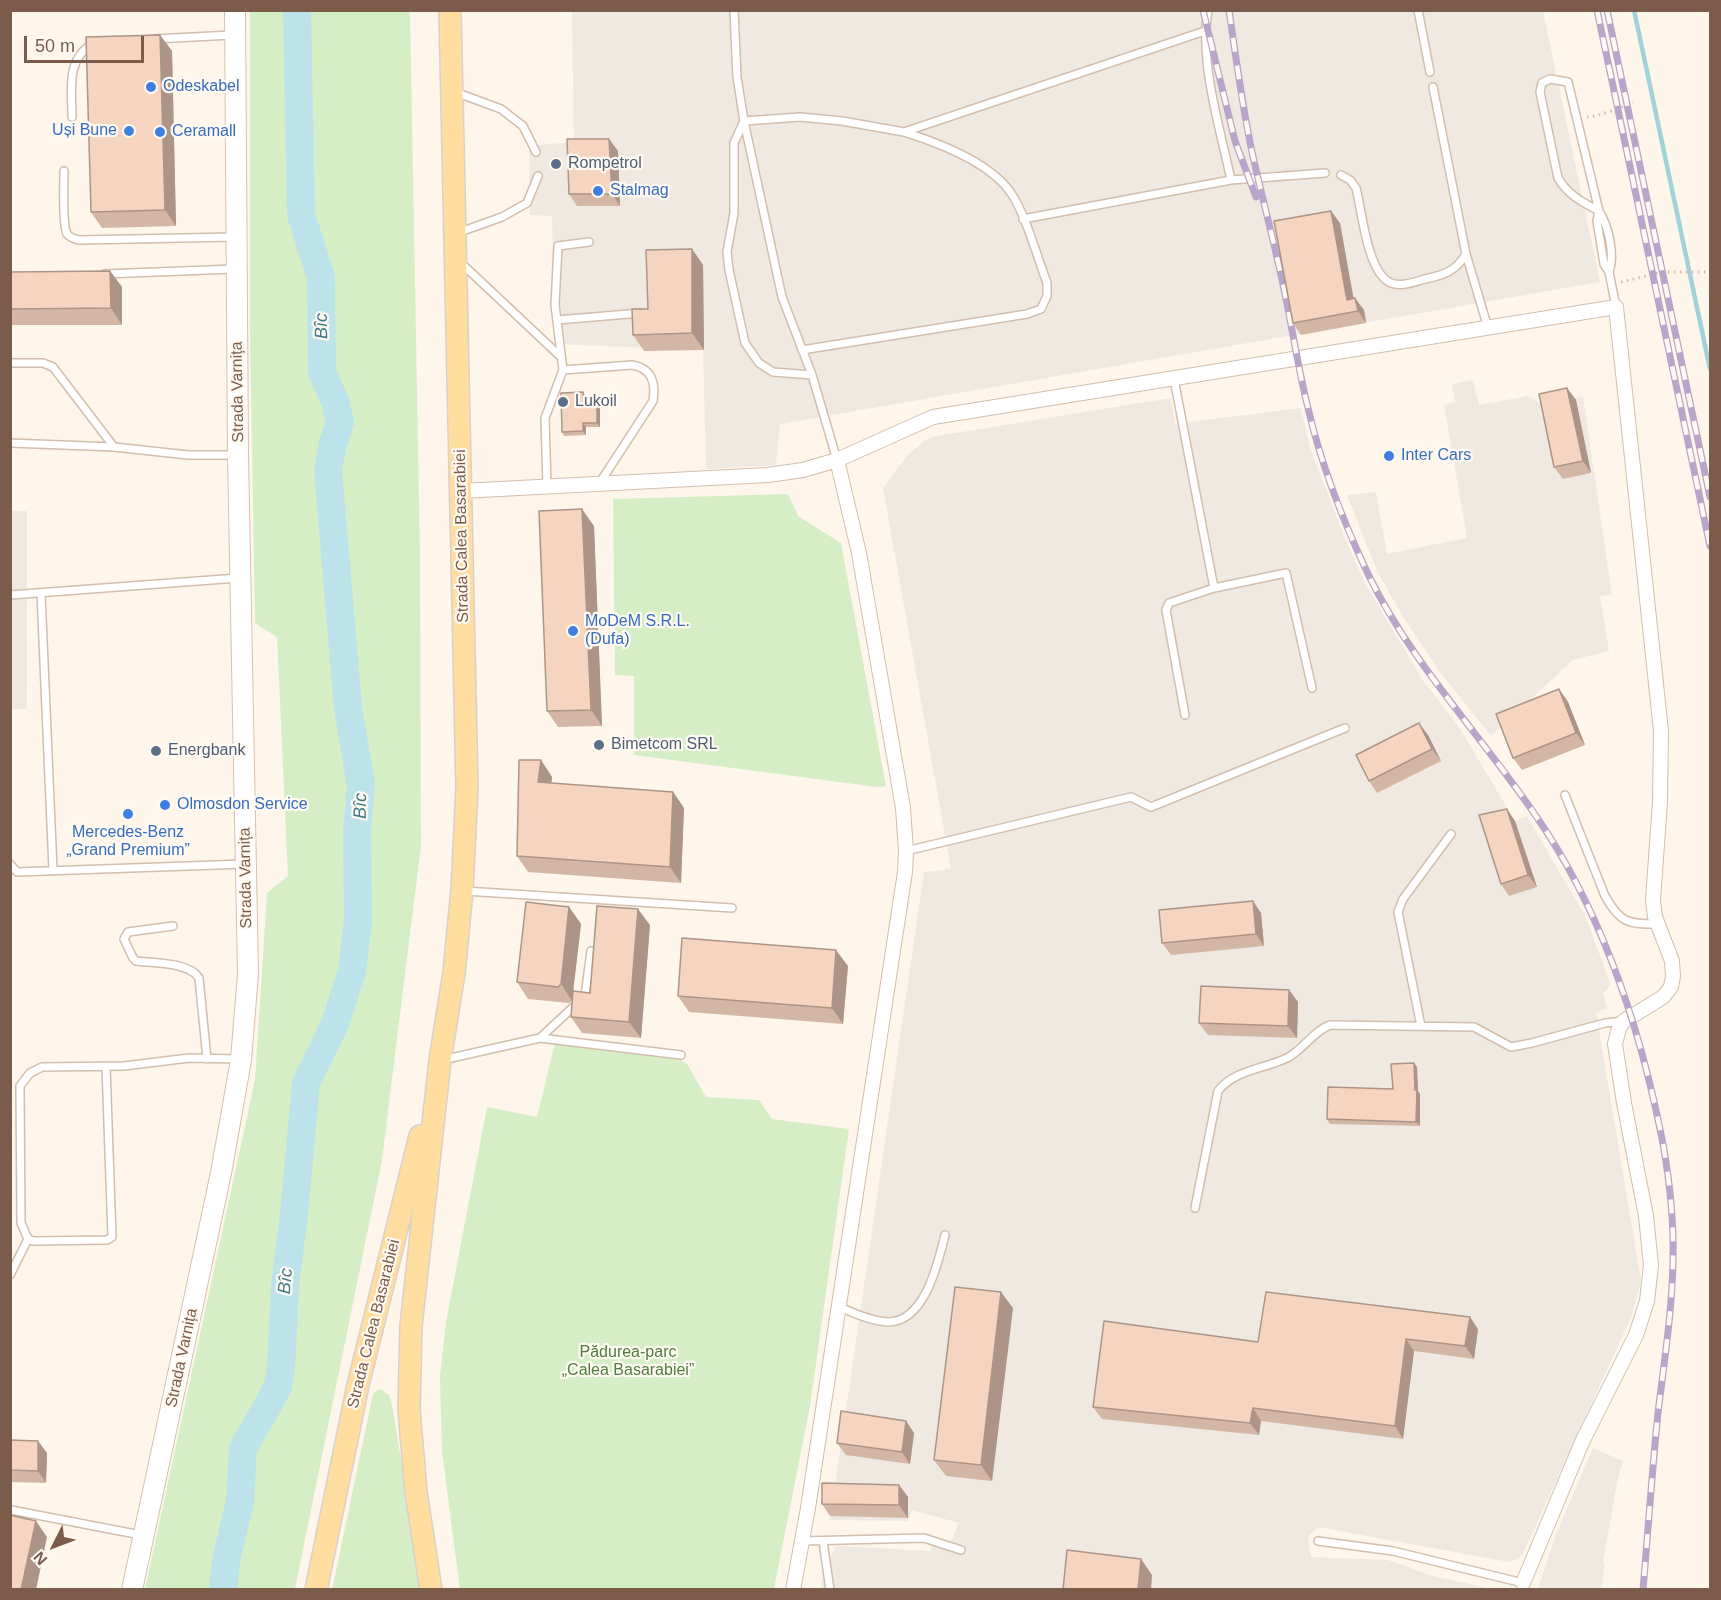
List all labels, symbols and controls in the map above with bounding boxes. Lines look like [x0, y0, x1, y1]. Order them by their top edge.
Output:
scale bar [27, 24, 147, 62]
text: 50 m [35, 36, 75, 56]
place label: Odeskabel [163, 77, 239, 97]
marker: Odeskabel [144, 80, 158, 94]
place label: Uși Bune [52, 121, 117, 141]
place label: Ceramall [172, 122, 236, 142]
marker: Uși Bune [122, 124, 136, 138]
marker: Ceramall [153, 125, 167, 139]
place label: Rompetrol [568, 154, 642, 174]
marker: Rompetrol [549, 157, 563, 171]
place label: Stalmag [610, 181, 669, 201]
marker: Stalmag [591, 184, 605, 198]
water label: Bîc [311, 313, 333, 339]
street label: Strada Varnița [228, 341, 248, 443]
place label: Lukoil [575, 392, 617, 412]
marker: Lukoil [556, 395, 570, 409]
place label: Inter Cars [1401, 446, 1471, 466]
street label: Strada Calea Basarabiei [451, 449, 473, 623]
marker: Inter Cars [1382, 449, 1396, 463]
place label: MoDeM S.R.L. (Dufa) [585, 612, 690, 650]
marker: MoDeM S.R.L. (Dufa) [566, 624, 580, 638]
place label: Bimetcom SRL [611, 735, 718, 755]
marker: Bimetcom SRL [592, 738, 606, 752]
place label: Energbank [168, 741, 245, 761]
marker: Energbank [149, 744, 163, 758]
water label: Bîc [350, 793, 372, 819]
place label: Olmosdon Service [177, 795, 308, 815]
marker: Olmosdon Service [158, 798, 172, 812]
marker: Mercedes-Benz „Grand Premium” [121, 807, 135, 821]
place label: Mercedes-Benz „Grand Premium” [66, 823, 190, 861]
street label: Strada Varnița [236, 827, 256, 929]
street label: Strada Calea Basarabiei [344, 1238, 404, 1410]
water label: Bîc [274, 1267, 298, 1295]
street label: Strada Varnița [162, 1307, 202, 1409]
park label: Pădurea-parc „Calea Basarabiei” [562, 1343, 694, 1381]
north arrow [24, 1516, 84, 1576]
text: N [30, 1548, 50, 1568]

